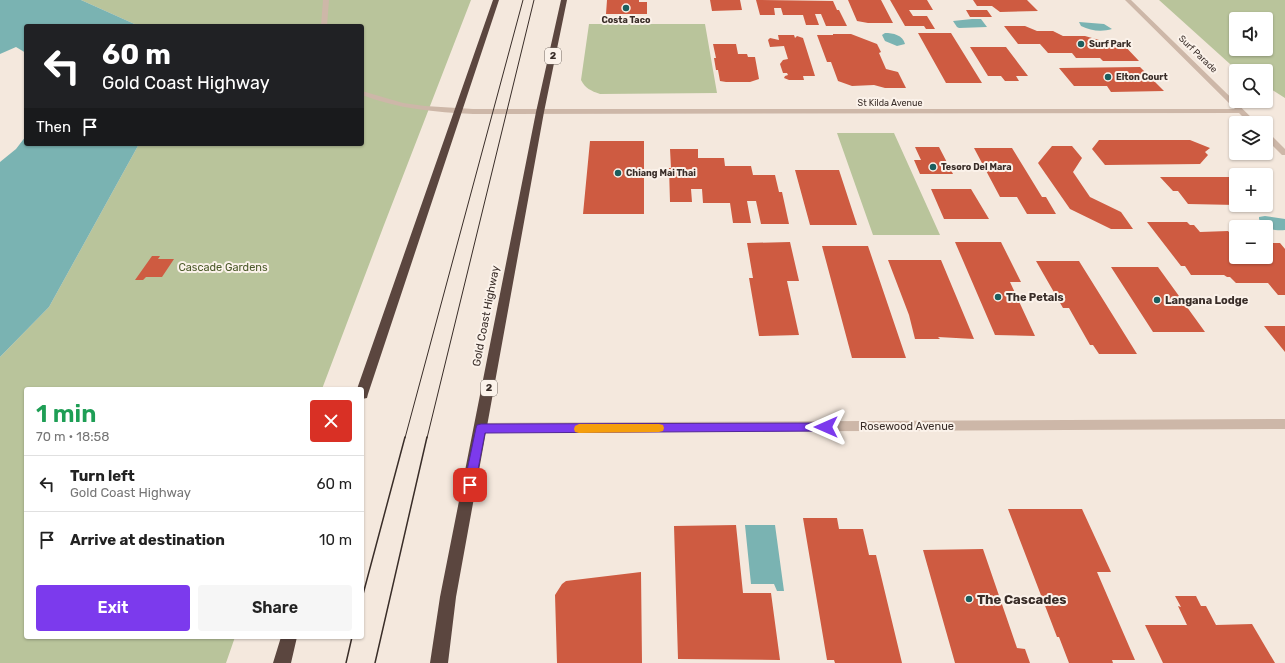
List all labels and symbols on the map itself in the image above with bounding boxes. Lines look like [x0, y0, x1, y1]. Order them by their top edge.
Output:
marker: Costa Taco [621, 3, 631, 13]
place label: Costa Taco [602, 15, 651, 25]
street label: Surf Parade [1177, 33, 1219, 75]
marker: Surf Park [1076, 39, 1086, 49]
place label: Surf Park [1089, 39, 1132, 49]
road number: 2 [545, 48, 561, 64]
marker: Elton Court [1103, 72, 1113, 82]
place label: Elton Court [1116, 72, 1168, 82]
street label: St Kilda Avenue [858, 98, 922, 108]
marker: Tesoro Del Mara [928, 162, 938, 172]
place label: Tesoro Del Mara [941, 162, 1012, 172]
marker: Chiang Mai Thai [613, 168, 623, 178]
place label: Chiang Mai Thai [626, 168, 696, 179]
park label: Cascade Gardens [178, 261, 268, 274]
street label: Gold Coast Highway [470, 264, 502, 368]
place label: The Petals [1006, 291, 1064, 304]
marker: The Petals [993, 292, 1003, 302]
place label: Langana Lodge [1165, 294, 1249, 307]
marker: Langana Lodge [1152, 295, 1162, 305]
road number: 2 [481, 380, 497, 396]
position arrow [805, 406, 847, 448]
street label: Rosewood Avenue [860, 420, 954, 433]
pin [453, 468, 487, 502]
place label: The Cascades [977, 592, 1066, 607]
marker: The Cascades [964, 594, 974, 604]

